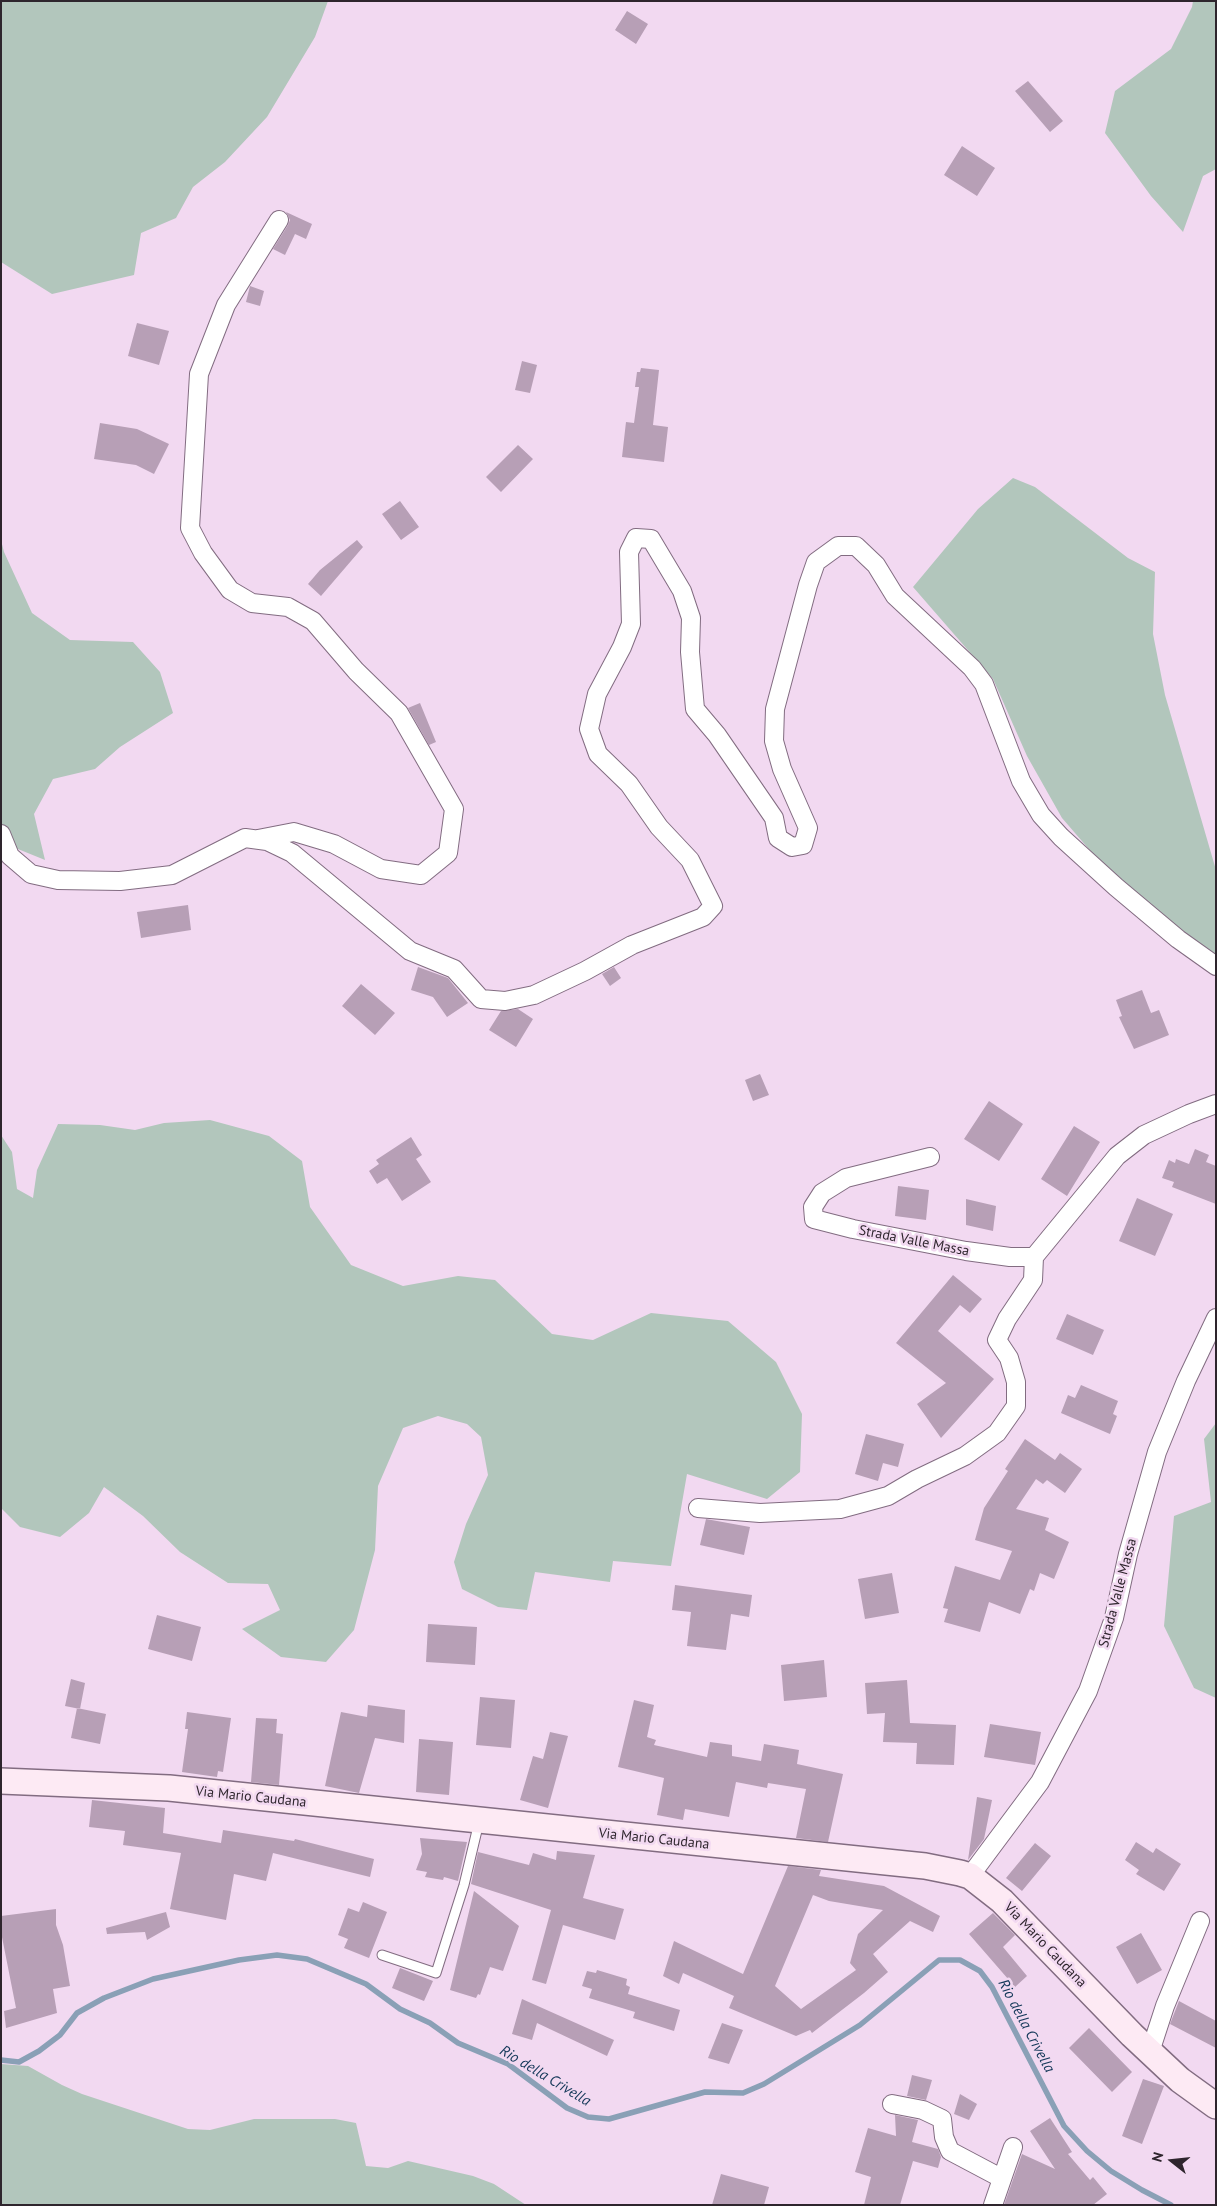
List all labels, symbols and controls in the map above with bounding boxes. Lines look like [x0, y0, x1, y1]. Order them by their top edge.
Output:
street label: Strada Valle Massa [857, 1222, 971, 1260]
street label: Strada Valle Massa [1095, 1537, 1141, 1649]
street label: Via Mario Caudana [195, 1783, 307, 1811]
street label: Via Mario Caudana [598, 1825, 710, 1853]
street label: Via Mario Caudana [1000, 1899, 1090, 1991]
water label: Rio della Crivella [994, 1976, 1058, 2076]
water label: Rio della Crivella [496, 2042, 594, 2110]
north arrow [1147, 2136, 1197, 2186]
text: N [1148, 2150, 1167, 2164]

